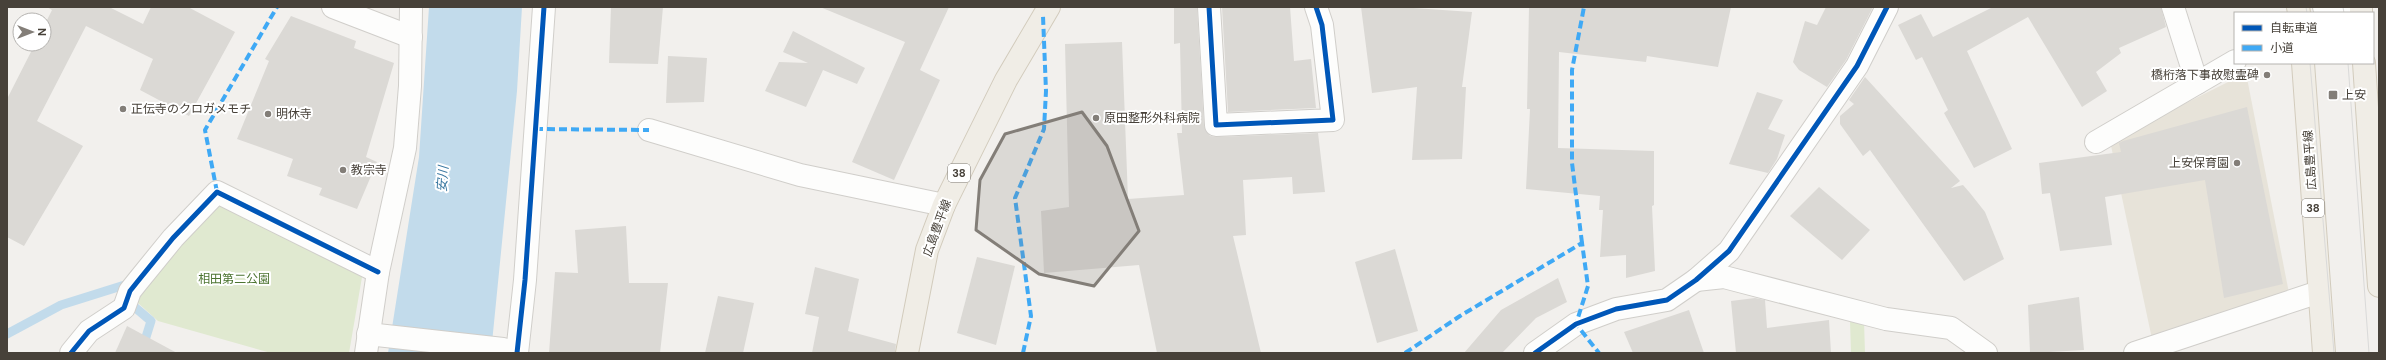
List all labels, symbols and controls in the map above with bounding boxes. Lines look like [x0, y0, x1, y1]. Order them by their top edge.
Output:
north arrow [12, 12, 52, 52]
legend [2234, 12, 2374, 64]
text: 自転車道 [2270, 20, 2318, 36]
text: N [35, 28, 49, 36]
text: 小道 [2270, 40, 2294, 56]
place label: 橋桁落下事故慰霊碑 [2151, 67, 2259, 83]
marker: 橋桁落下事故慰霊碑 [2262, 70, 2272, 80]
place label: 上安 [2342, 87, 2366, 103]
marker: 上安 [2327, 89, 2339, 101]
place label: 正伝寺のクロガメモチ [131, 101, 251, 117]
marker: 正伝寺のクロガメモチ [118, 104, 128, 114]
place label: 明休寺 [276, 106, 312, 122]
marker: 明休寺 [263, 109, 273, 119]
place label: 原田整形外科病院 [1104, 110, 1200, 126]
marker: 原田整形外科病院 [1091, 113, 1101, 123]
street label: 広島豊平線 [2300, 130, 2320, 190]
place label: 上安保育園 [2169, 155, 2229, 171]
marker: 上安保育園 [2232, 158, 2242, 168]
place label: 教宗寺 [351, 162, 387, 178]
water label: 安川 [433, 163, 452, 193]
road number: 38 [948, 164, 970, 182]
marker: 教宗寺 [338, 165, 348, 175]
street label: 広島豊平線 [919, 197, 955, 259]
road number: 38 [2302, 199, 2324, 217]
park label: 相田第二公園 [198, 271, 270, 287]

